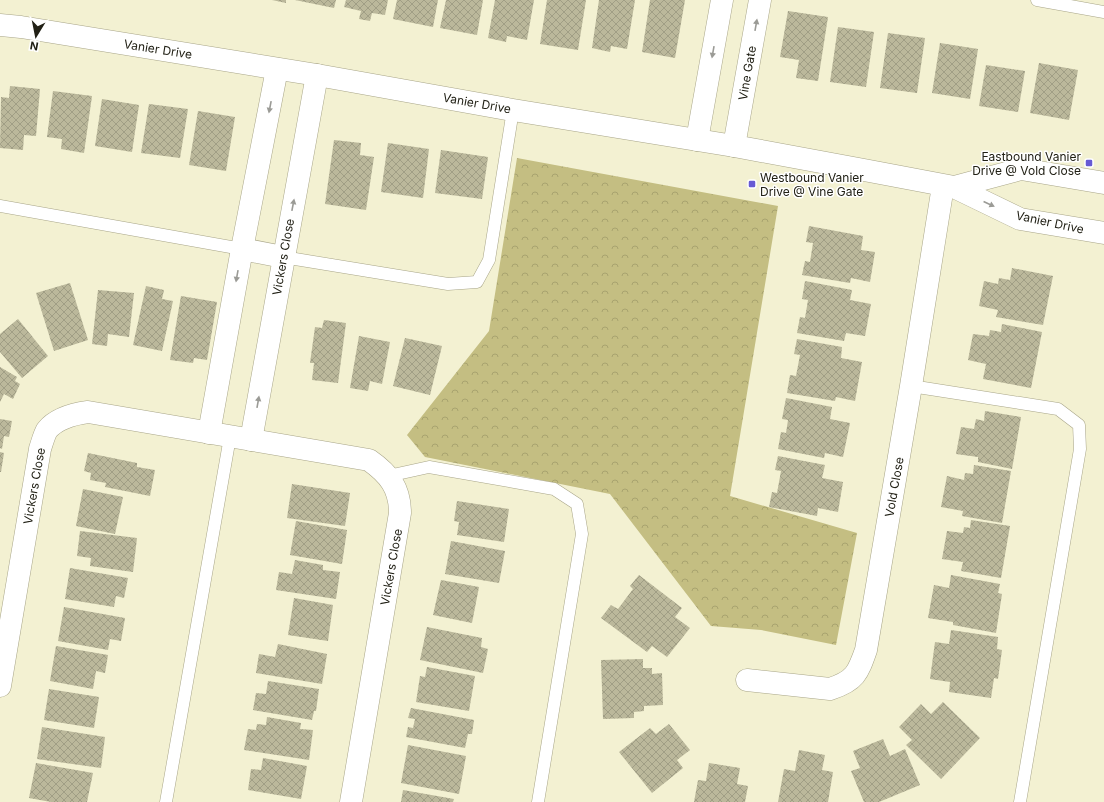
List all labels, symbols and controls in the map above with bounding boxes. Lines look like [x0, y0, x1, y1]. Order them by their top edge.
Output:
north arrow [16, 16, 56, 56]
one-way arrow [753, 19, 759, 31]
street label: Vanier Drive [123, 36, 193, 62]
text: N [29, 38, 40, 53]
street label: Vine Gate [735, 45, 759, 101]
one-way arrow [709, 46, 715, 58]
street label: Vanier Drive [442, 90, 512, 116]
one-way arrow [266, 101, 272, 113]
place label: Eastbound Vanier Drive @ Vold Close [972, 149, 1081, 178]
marker: Eastbound Vanier Drive @ Vold Close [1084, 158, 1094, 168]
place label: Westbound Vanier Drive @ Vine Gate [760, 170, 864, 199]
marker: Westbound Vanier Drive @ Vine Gate [747, 179, 757, 189]
one-way arrow [290, 199, 296, 211]
one-way arrow [983, 201, 994, 207]
street label: Vanier Drive [1015, 207, 1085, 237]
street label: Vickers Close [269, 217, 297, 297]
one-way arrow [234, 270, 240, 282]
one-way arrow [255, 395, 261, 408]
street label: Vickers Close [20, 446, 48, 526]
street label: Vold Close [881, 456, 907, 518]
street label: Vickers Close [377, 527, 405, 607]

